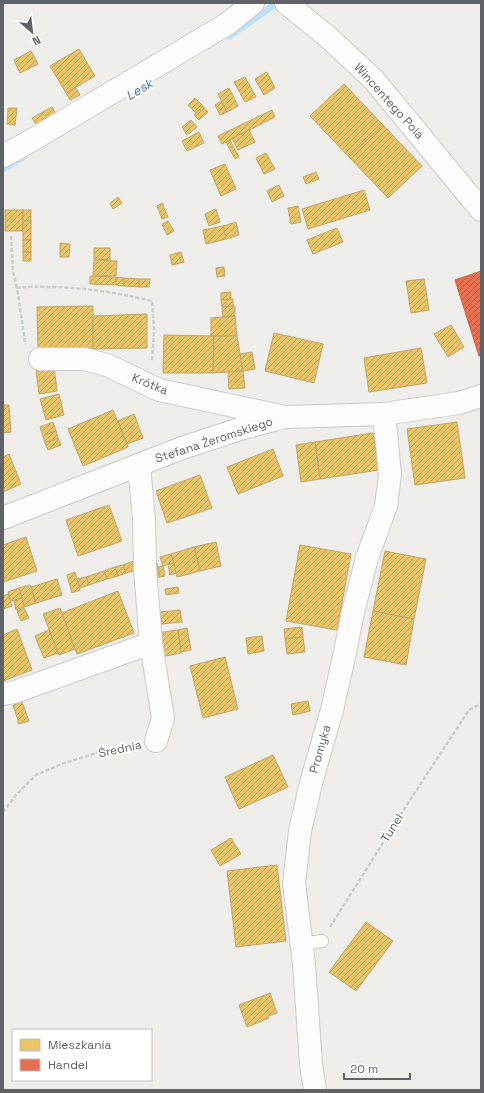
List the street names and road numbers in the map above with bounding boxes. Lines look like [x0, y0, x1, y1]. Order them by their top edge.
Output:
street label: Wincentego Pola [351, 60, 428, 143]
street label: Krótka [130, 370, 170, 398]
street label: Stefana Żeromskiego [153, 413, 275, 467]
street label: Promyka [305, 723, 335, 775]
street label: Średnia [97, 737, 143, 761]
street label: Tunel [377, 811, 407, 845]

